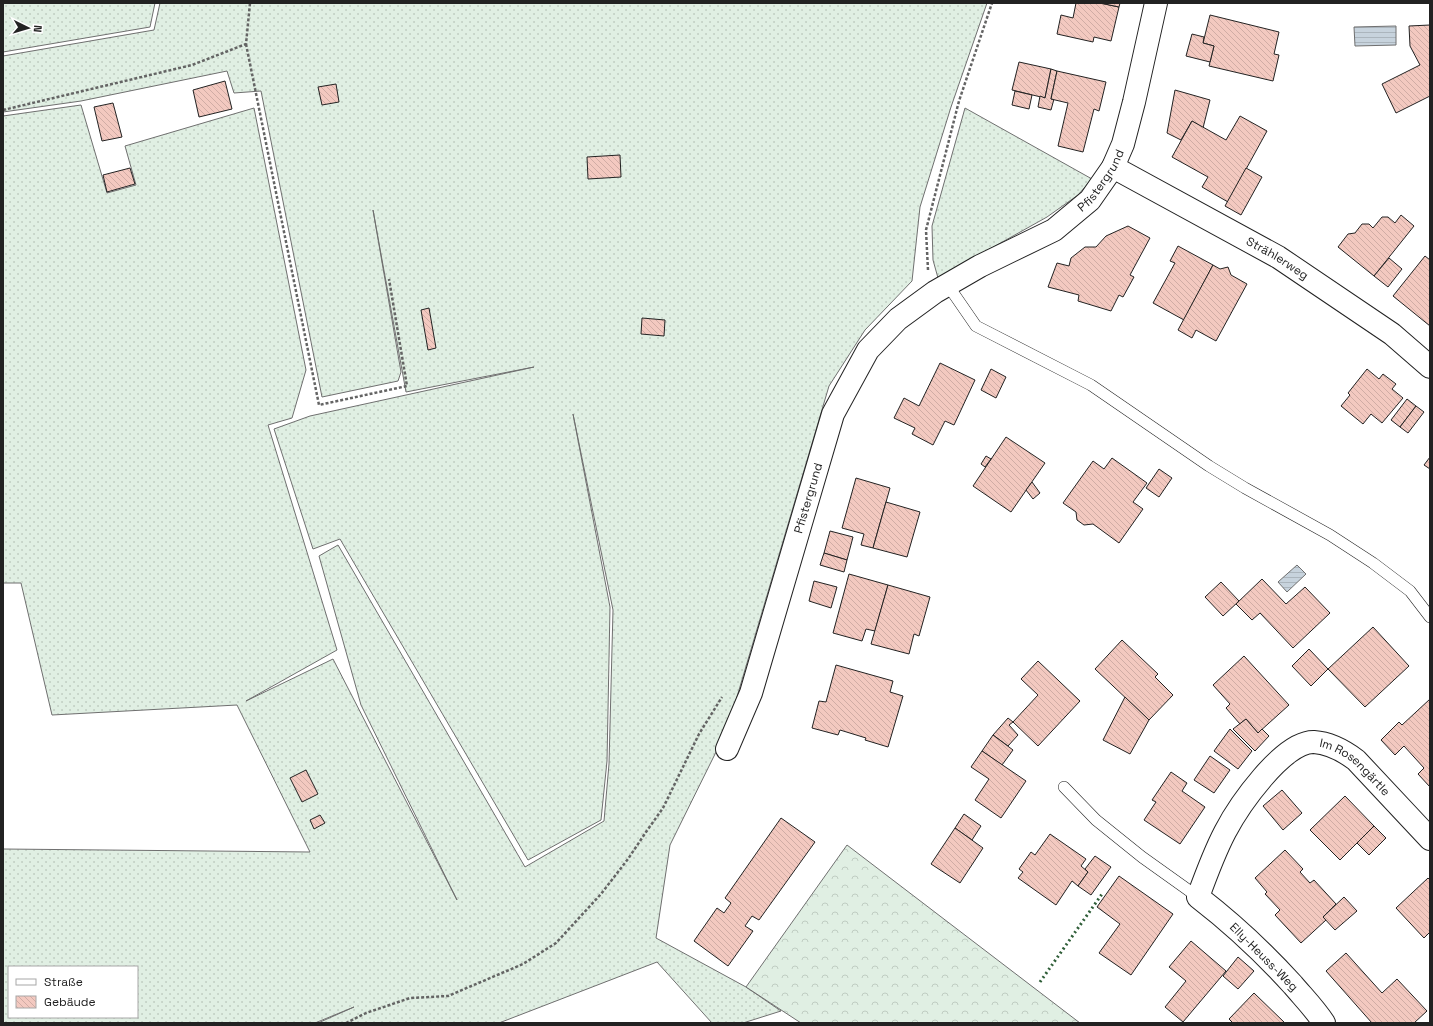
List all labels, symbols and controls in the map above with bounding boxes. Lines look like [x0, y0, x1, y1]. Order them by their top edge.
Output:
north arrow [8, 8, 48, 48]
text: N [31, 25, 45, 33]
street label: Pfistergrund [1074, 147, 1128, 215]
street label: Strählerweg [1243, 233, 1312, 283]
street label: Pfistergrund [790, 461, 826, 535]
street label: Im Rosengärtle [1318, 735, 1394, 799]
street label: Elly-Heuss-Weg [1226, 919, 1302, 995]
legend [8, 966, 138, 1018]
text: Straße [44, 974, 83, 990]
text: Gebäude [44, 994, 96, 1010]

